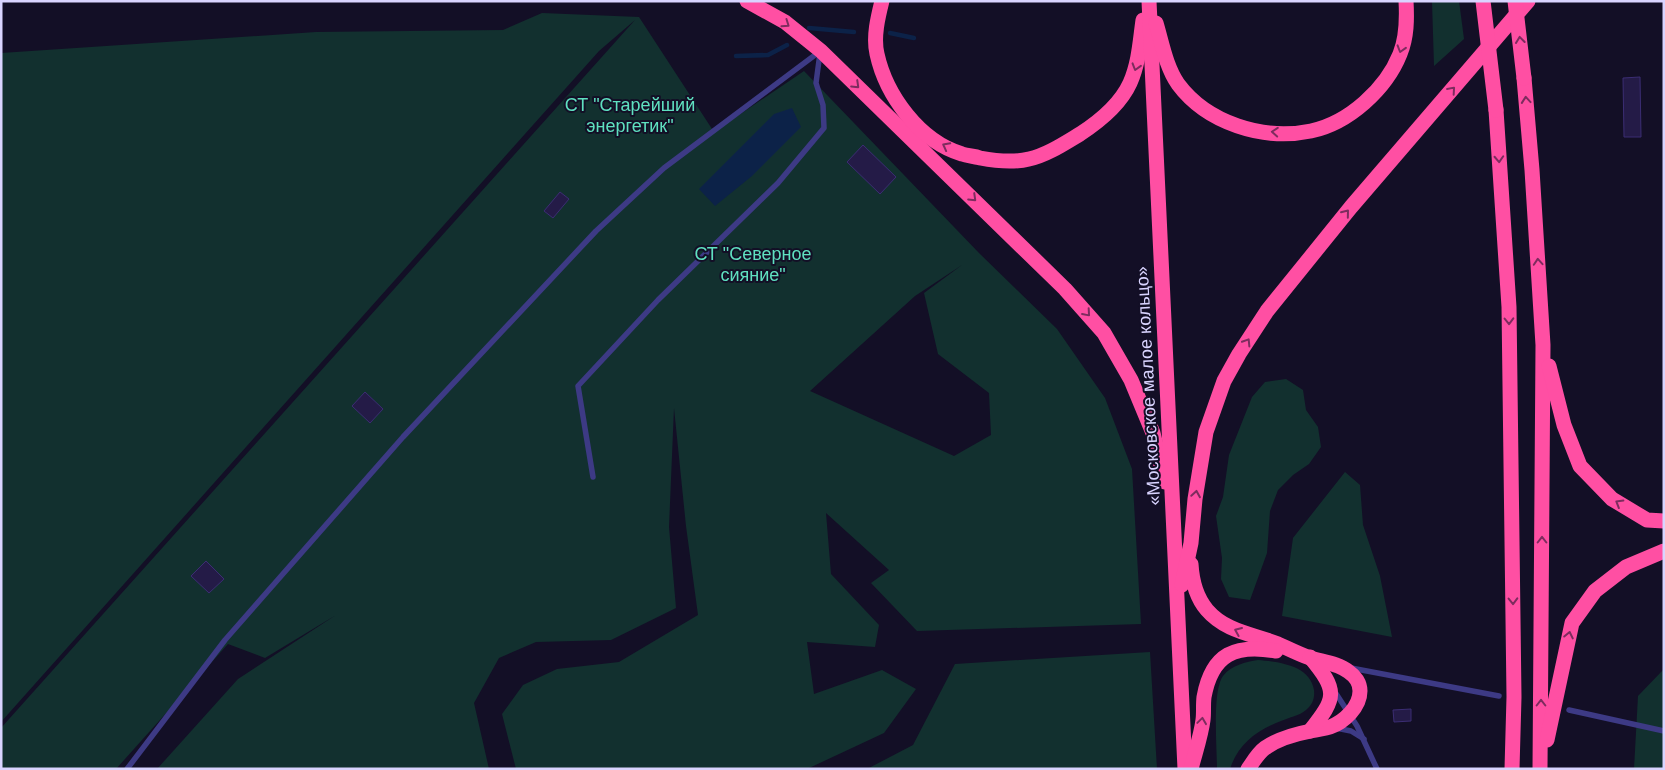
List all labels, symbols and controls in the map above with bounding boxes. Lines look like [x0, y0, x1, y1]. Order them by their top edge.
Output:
one-way arrow [780, 18, 789, 27]
one-way arrow [1515, 35, 1526, 43]
one-way arrow [1396, 44, 1406, 53]
one-way arrow [1131, 62, 1141, 70]
one-way arrow [850, 79, 859, 88]
one-way arrow [1446, 86, 1455, 95]
park label: СТ "Старейший энергетик" [565, 95, 695, 136]
one-way arrow [1521, 95, 1532, 103]
one-way arrow [1271, 127, 1279, 138]
one-way arrow [942, 142, 951, 152]
one-way arrow [1493, 155, 1504, 163]
one-way arrow [967, 192, 976, 201]
one-way arrow [1340, 210, 1348, 219]
park label: СТ "Северное сияние" [694, 244, 812, 285]
one-way arrow [1533, 257, 1544, 265]
street label: «Московское малое кольцо» [1132, 266, 1164, 506]
one-way arrow [1081, 308, 1090, 317]
one-way arrow [1504, 318, 1514, 326]
one-way arrow [1240, 338, 1250, 347]
one-way arrow [1190, 490, 1200, 499]
one-way arrow [1616, 500, 1625, 510]
one-way arrow [1537, 536, 1547, 544]
one-way arrow [1508, 597, 1519, 605]
one-way arrow [1234, 627, 1243, 637]
one-way arrow [1563, 631, 1574, 640]
one-way arrow [1536, 698, 1546, 706]
one-way arrow [1196, 717, 1207, 725]

